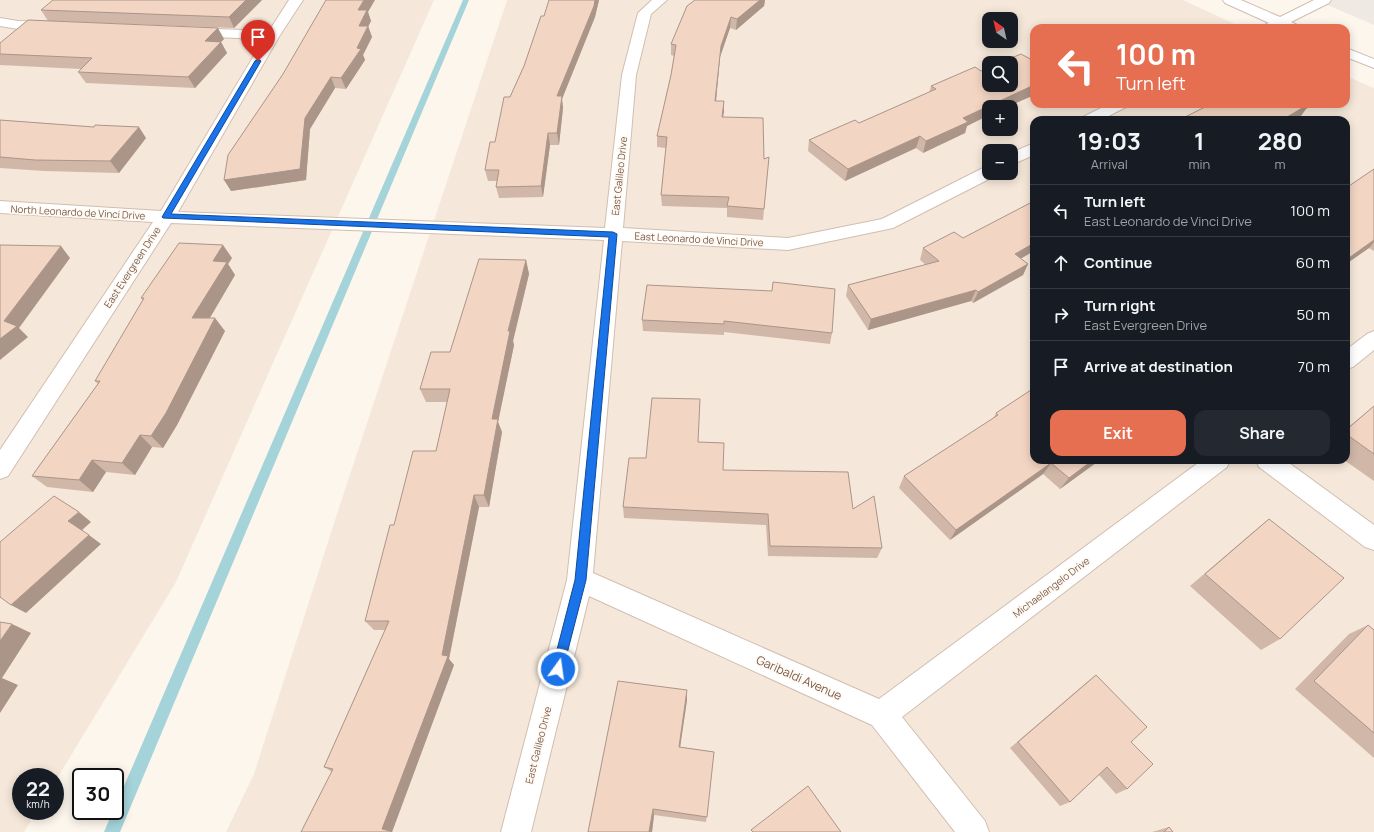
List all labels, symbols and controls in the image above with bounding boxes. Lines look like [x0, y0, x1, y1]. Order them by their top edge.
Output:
north arrow [982, 12, 1018, 48]
map controls [982, 12, 1018, 180]
pin [241, 20, 275, 61]
icon: arrive [247, 26, 269, 48]
text: 100 m [1116, 35, 1196, 73]
icon: left [1050, 40, 1102, 92]
button: search [982, 56, 1018, 92]
text: Turn left [1116, 71, 1186, 95]
button: + [982, 100, 1018, 136]
text: 19:03 [1078, 124, 1141, 157]
text: 1 [1194, 124, 1205, 157]
text: 280 [1258, 124, 1303, 157]
street label: East Galileo Drive [608, 136, 630, 216]
button: − [982, 144, 1018, 180]
text: Arrival [1091, 155, 1128, 173]
text: min [1188, 155, 1210, 173]
text: m [1275, 155, 1286, 173]
text: Turn left [1084, 191, 1146, 212]
icon: left [1050, 200, 1072, 222]
text: 100 m [1290, 200, 1330, 221]
street label: North Leonardo de Vinci Drive [10, 201, 146, 223]
text: East Leonardo de Vinci Drive [1084, 212, 1252, 230]
street label: East Evergreen Drive [100, 223, 164, 310]
street label: East Leonardo de Vinci Drive [634, 229, 764, 249]
icon: ahead [1050, 252, 1072, 274]
text: Continue [1084, 252, 1152, 273]
text: 60 m [1296, 252, 1330, 273]
text: Turn right [1084, 295, 1155, 316]
icon: right [1050, 304, 1072, 326]
text: 50 m [1296, 304, 1330, 325]
text: East Evergreen Drive [1084, 316, 1207, 334]
icon: arrive [1050, 356, 1072, 378]
text: Arrive at destination [1084, 356, 1233, 377]
text: 70 m [1298, 356, 1330, 377]
button: Exit [1050, 410, 1186, 456]
button: Share [1194, 410, 1330, 456]
street label: Michaelangelo Drive [1010, 553, 1092, 621]
position arrow [537, 648, 579, 690]
street label: Garibaldi Avenue [754, 651, 845, 704]
street label: East Galileo Drive [522, 705, 554, 785]
speed limit sign: 30 [72, 768, 124, 820]
text: 22 [26, 775, 50, 802]
text: km/h [26, 797, 50, 811]

